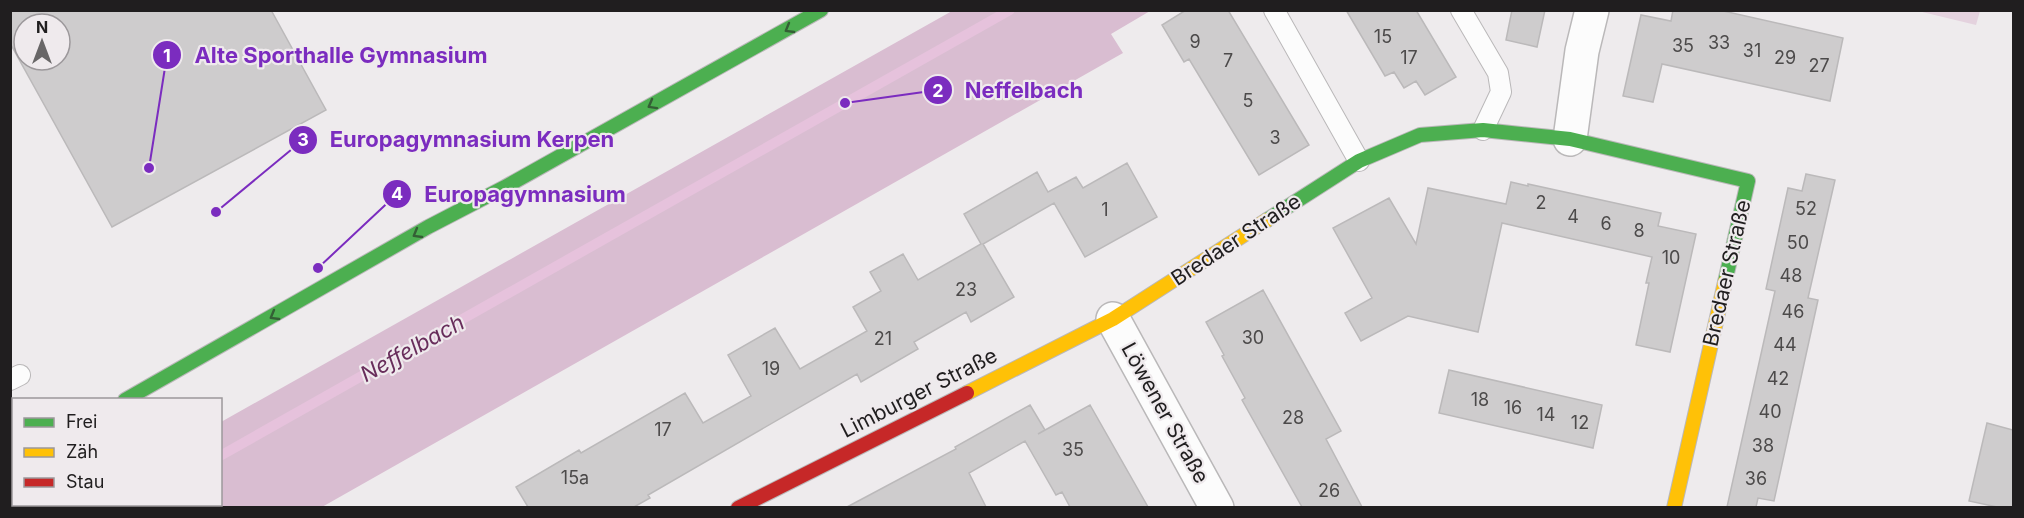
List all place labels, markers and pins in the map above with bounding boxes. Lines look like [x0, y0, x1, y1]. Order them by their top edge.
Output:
callout: Alte Sporthalle Gymnasium [152, 35, 499, 75]
callout: Neffelbach [923, 70, 1095, 110]
callout: Europagymnasium Kerpen [288, 120, 627, 160]
callout: Europagymnasium [382, 174, 637, 214]

